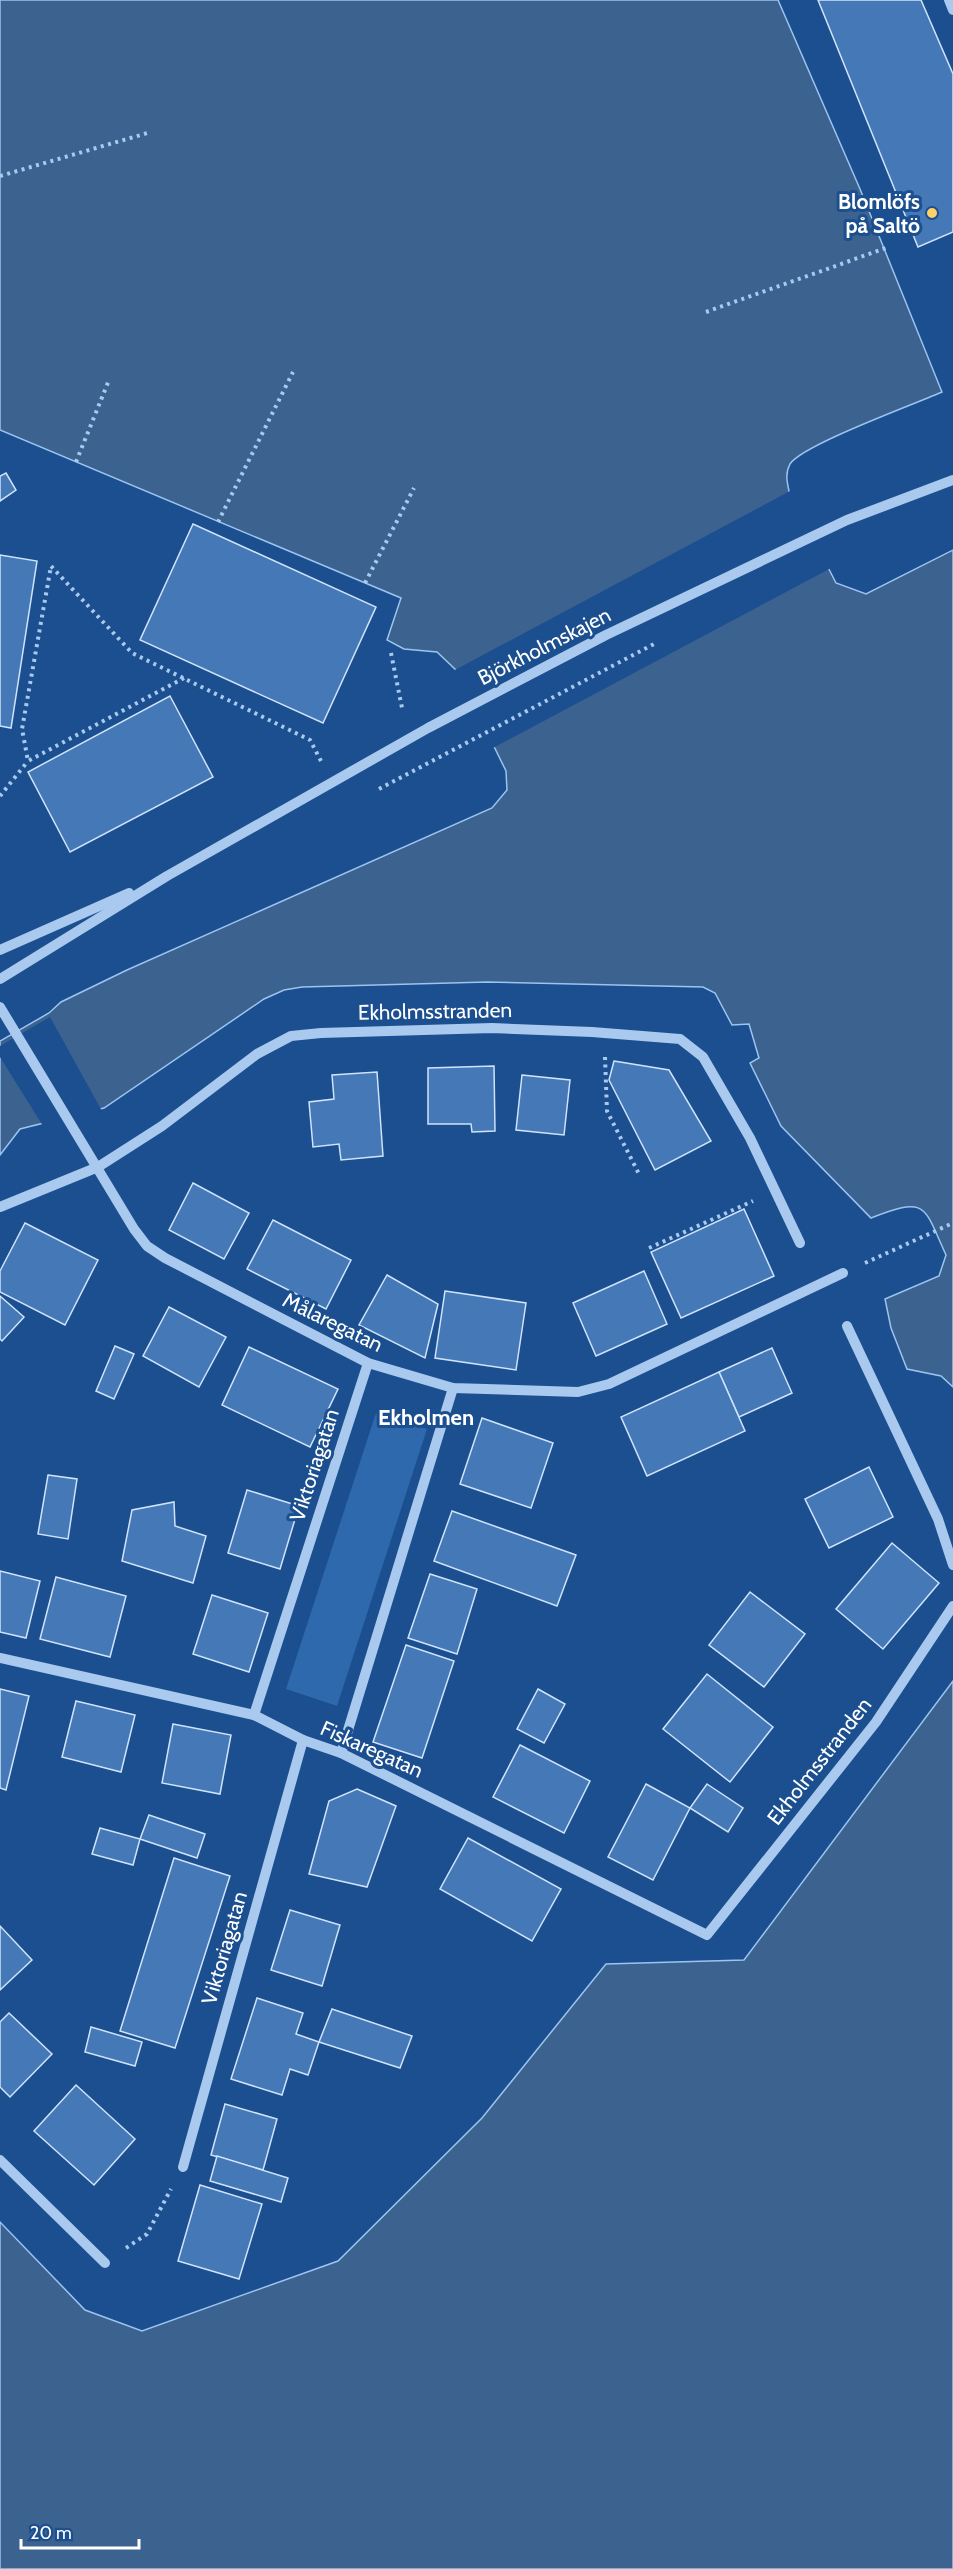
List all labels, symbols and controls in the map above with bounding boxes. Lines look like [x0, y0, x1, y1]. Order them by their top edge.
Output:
place label: Blomlöfs på Saltö [838, 189, 920, 238]
marker: Blomlöfs på Saltö [925, 206, 939, 220]
street label: Björkholmskajen [473, 602, 615, 691]
street label: Ekholmsstranden [358, 997, 512, 1025]
street label: Målaregatan [279, 1287, 387, 1357]
district label: Ekholmen [378, 1404, 474, 1431]
street label: Viktoriagatan [284, 1406, 344, 1524]
street label: Ekholmsstranden [762, 1693, 876, 1829]
street label: Fiskaregatan [317, 1715, 427, 1783]
street label: Viktoriagatan [196, 1889, 252, 2007]
scale bar [21, 2512, 140, 2550]
text: 20 m [30, 2522, 72, 2544]

